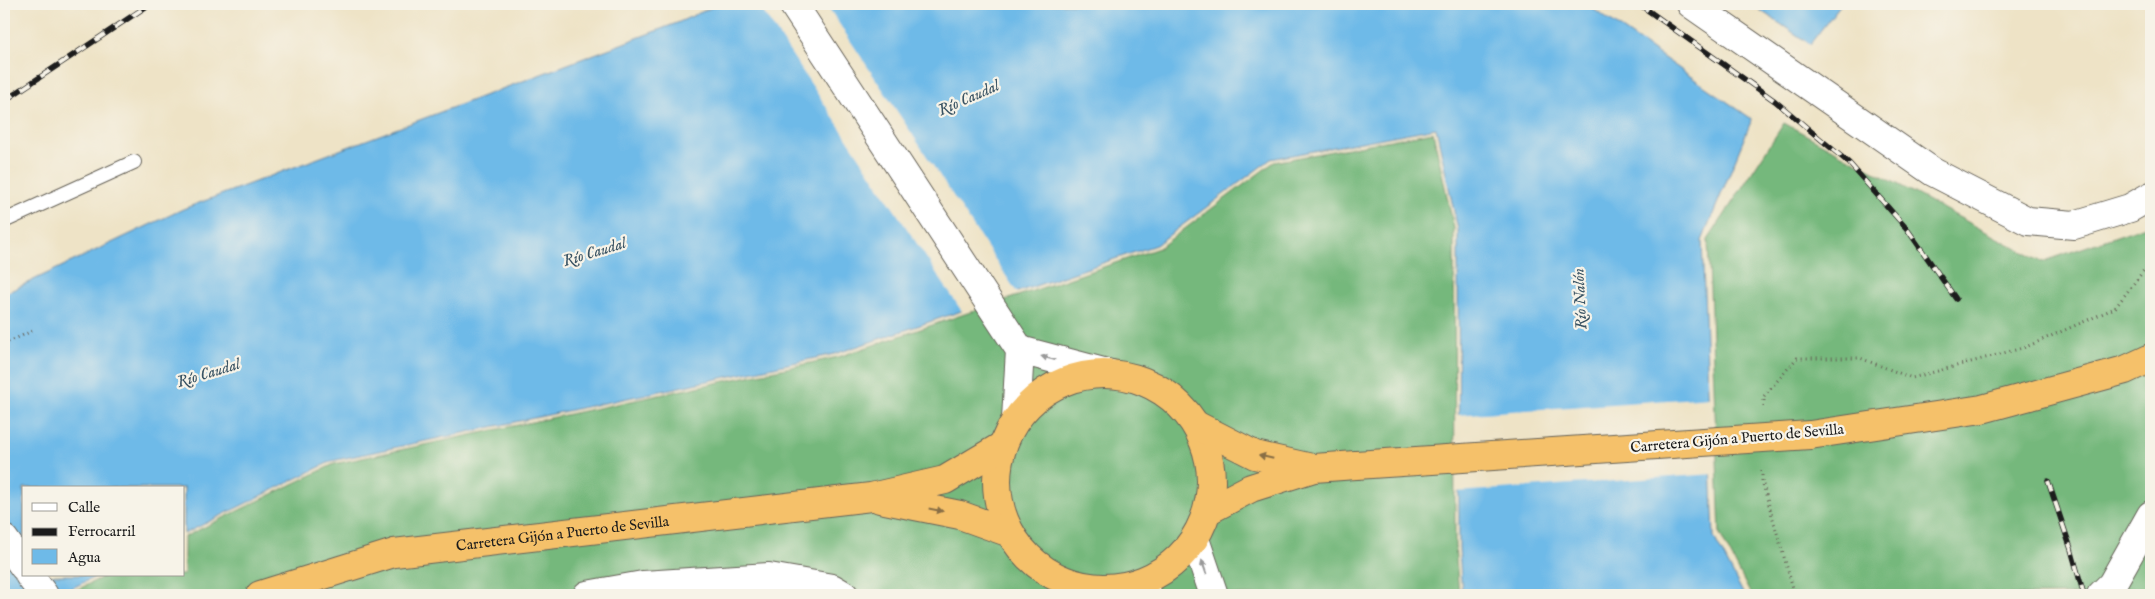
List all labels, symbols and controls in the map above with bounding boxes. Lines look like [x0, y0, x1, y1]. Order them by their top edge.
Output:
water label: Río Caudal [935, 76, 1004, 121]
water label: Río Caudal [561, 233, 630, 272]
water label: Río Nalón [1569, 268, 1593, 330]
one-way arrow [1041, 353, 1056, 361]
water label: Río Caudal [175, 354, 244, 393]
street label: Carretera Gijón a Puerto de Sevilla [1629, 420, 1845, 457]
one-way arrow [1259, 453, 1274, 461]
legend [22, 486, 185, 576]
text: Calle [68, 498, 100, 517]
one-way arrow [928, 506, 944, 514]
street label: Carretera Gijón a Puerto de Sevilla [455, 512, 671, 556]
text: Ferrocarril [68, 522, 136, 541]
text: Agua [67, 548, 101, 567]
one-way arrow [1200, 559, 1208, 574]

